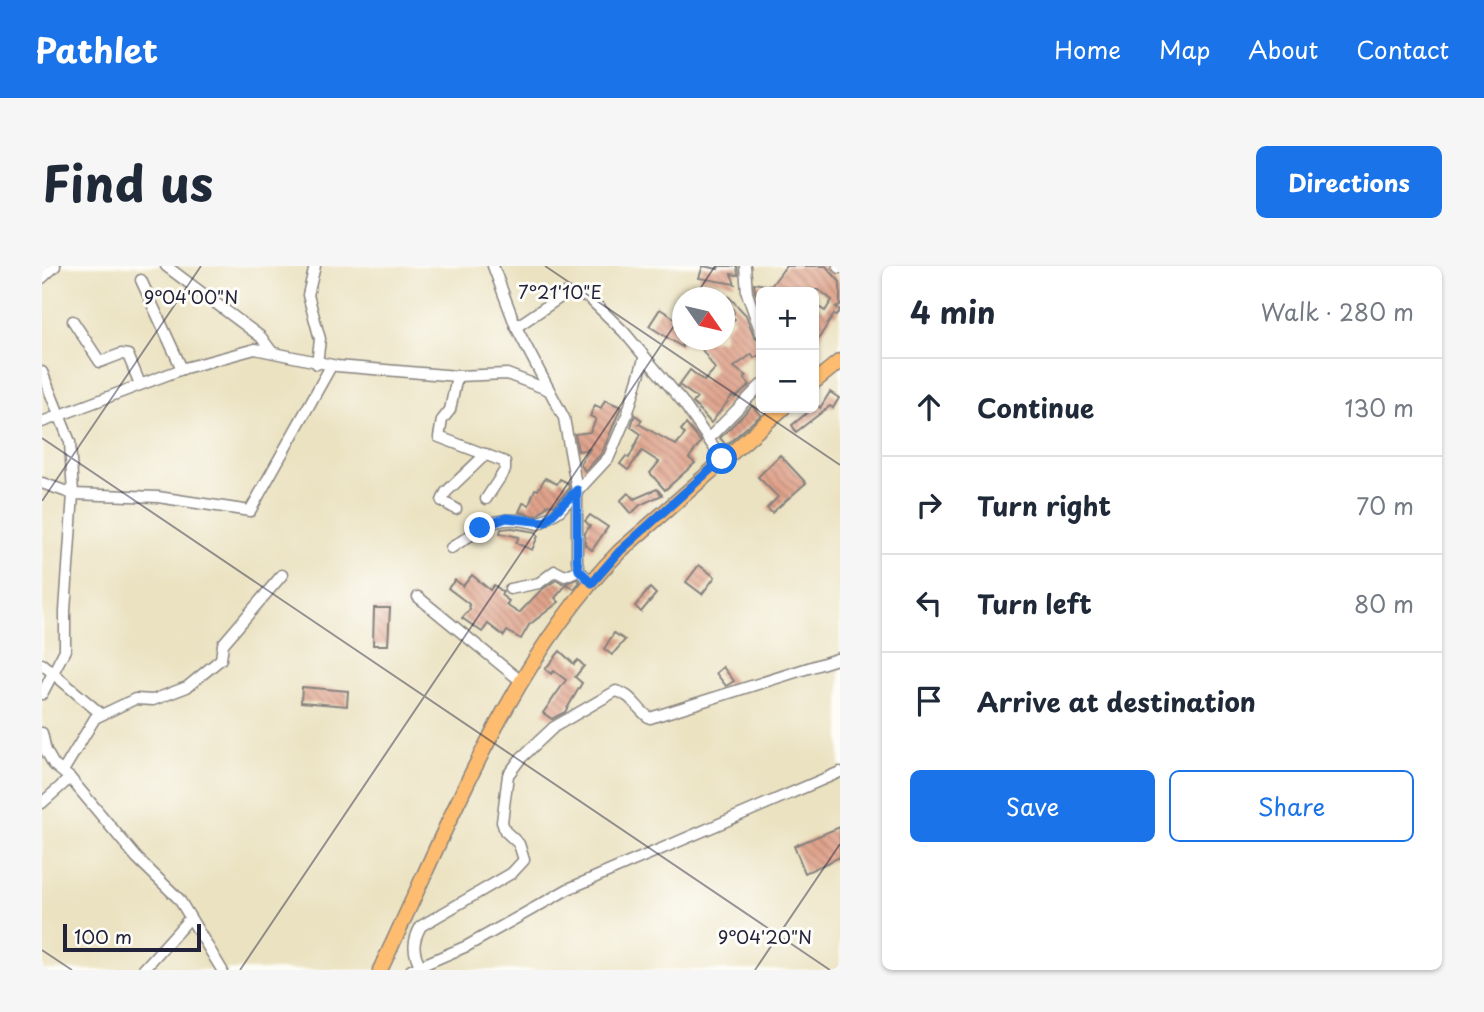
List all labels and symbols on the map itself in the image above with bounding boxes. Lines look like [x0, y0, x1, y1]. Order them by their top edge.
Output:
text: 7°21'10"E [518, 278, 602, 305]
text: 9°04'00"N [144, 283, 238, 310]
north arrow [672, 287, 735, 350]
route start [706, 443, 737, 474]
route end [464, 512, 495, 543]
scale bar [63, 921, 201, 953]
text: 9°04'20"N [718, 923, 812, 950]

